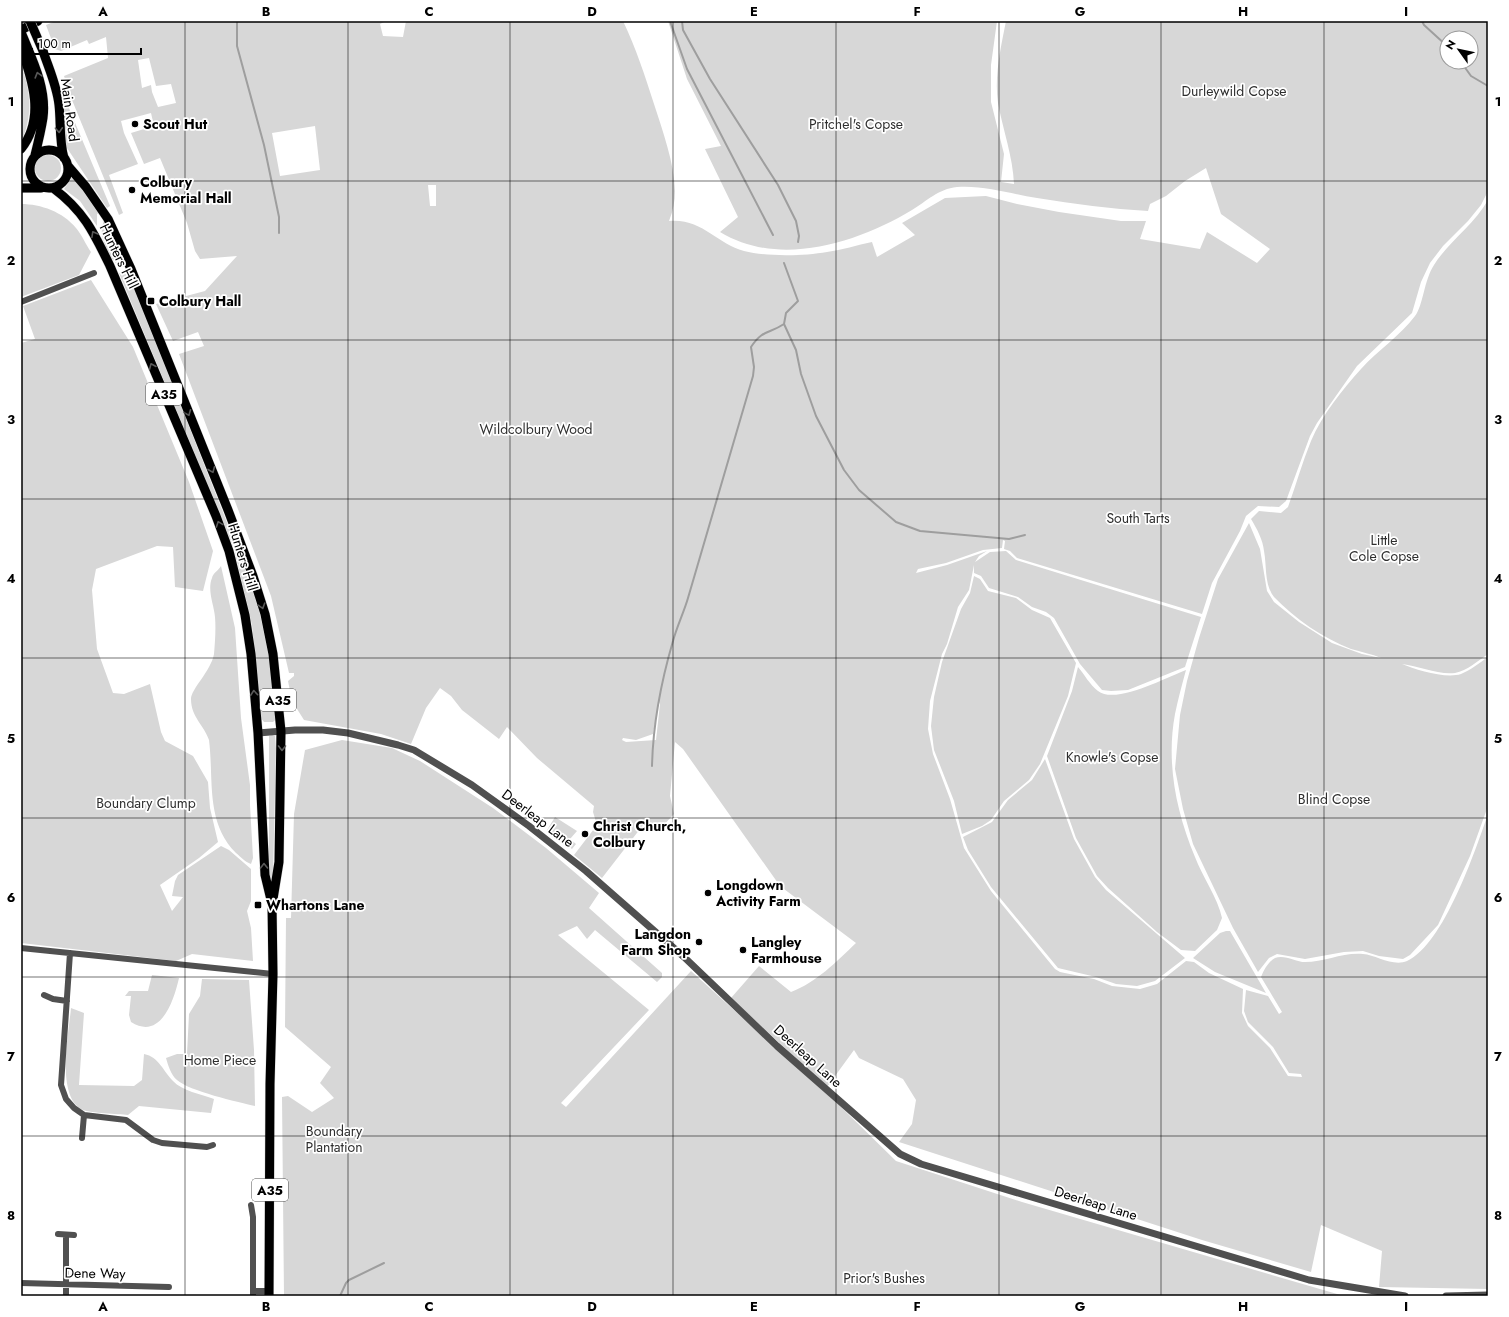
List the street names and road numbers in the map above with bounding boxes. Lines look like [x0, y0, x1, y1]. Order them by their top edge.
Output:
street label: Main Road [56, 77, 84, 143]
street label: Hunters Hill [95, 220, 143, 292]
road number: A35 [146, 383, 182, 405]
street label: Hunters Hill [223, 521, 263, 593]
road number: A35 [260, 689, 296, 711]
street label: Deerleap Lane [498, 784, 578, 852]
street label: Deerleap Lane [769, 1020, 847, 1092]
road number: A35 [252, 1179, 288, 1201]
street label: Deerleap Lane [1052, 1181, 1140, 1225]
street label: Dene Way [64, 1262, 126, 1284]

